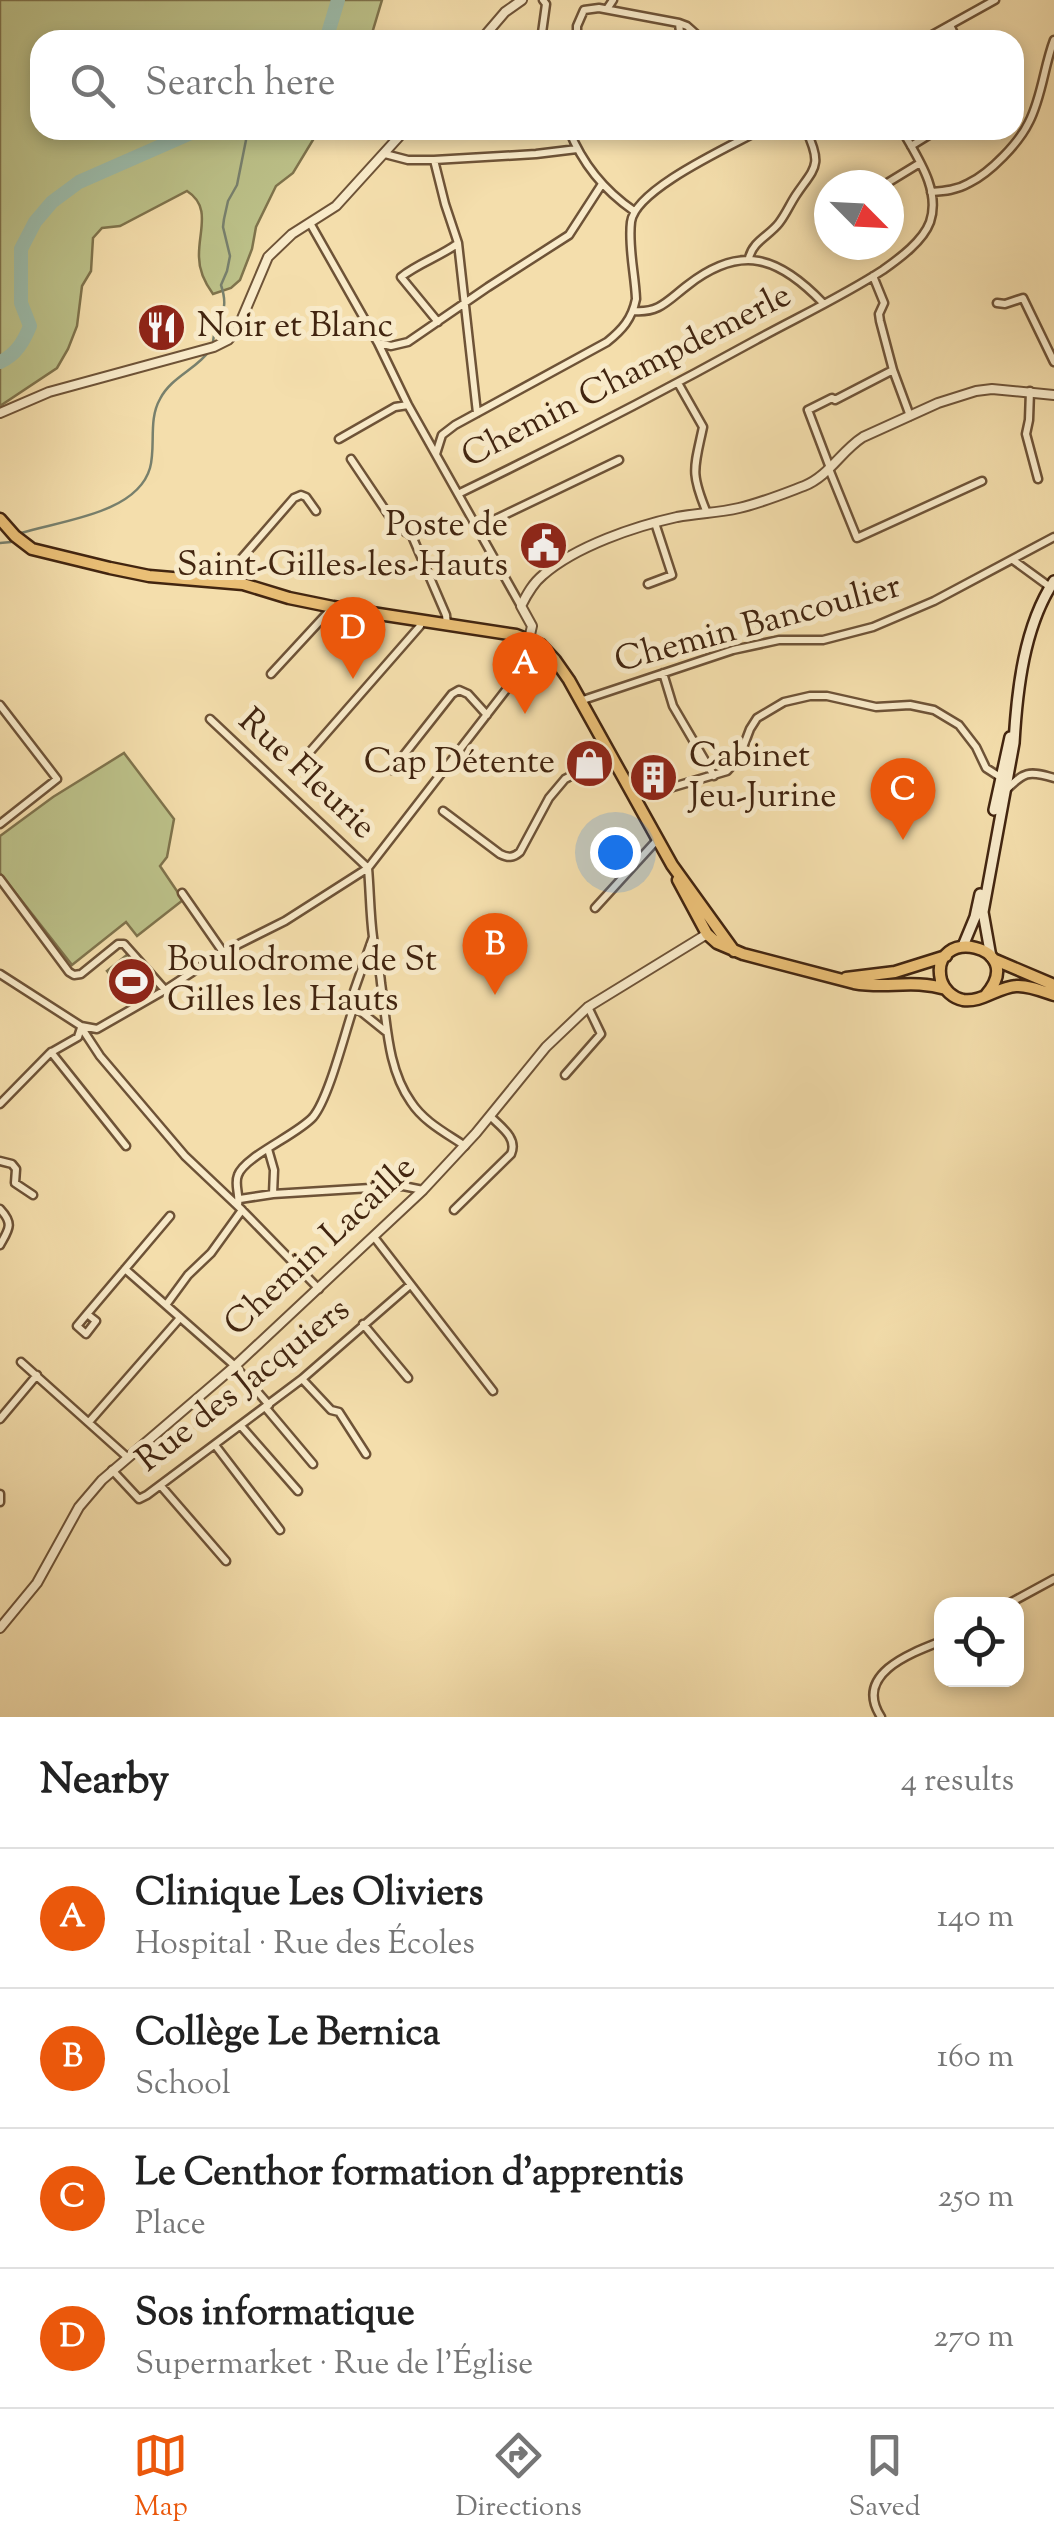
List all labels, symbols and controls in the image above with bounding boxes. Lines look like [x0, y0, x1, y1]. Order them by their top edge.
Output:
search box [30, 30, 1024, 140]
icon: search [65, 58, 120, 113]
text: Search here [145, 58, 336, 112]
north arrow [814, 170, 904, 260]
street label: Chemin Champdemerle [453, 272, 801, 482]
restaurant icon: Noir et Blanc [136, 301, 188, 353]
place label: Noir et Blanc [197, 302, 393, 353]
place label: Poste de Saint-Gilles-les-Hauts [177, 501, 508, 592]
public building icon: Poste de Saint-Gilles-les-Hauts [517, 520, 569, 572]
street label: Chemin Bancoulier [609, 562, 907, 688]
pin: D [320, 596, 386, 679]
pin: A [492, 632, 558, 714]
street label: Rue Fleurie [226, 698, 386, 852]
place label: Cabinet Jeu-Jurine [687, 732, 837, 823]
shop icon: Cap Détente [564, 737, 616, 789]
place label: Cap Détente [364, 738, 555, 789]
building icon: Cabinet Jeu-Jurine [628, 751, 680, 803]
pin: C [870, 758, 936, 840]
your location [590, 827, 641, 878]
pin: B [462, 912, 528, 995]
place label: Boulodrome de St Gilles les Hauts [167, 936, 437, 1027]
sports icon: Boulodrome de St Gilles les Hauts [106, 955, 158, 1007]
street label: Chemin Lacaille [214, 1144, 428, 1350]
street label: Rue des Jacquiers [126, 1286, 362, 1486]
map controls [934, 1597, 1024, 1687]
button: locate [934, 1597, 1024, 1687]
text: Nearby [40, 1752, 169, 1812]
text: 4 results [901, 1759, 1014, 1805]
text: Clinique Les Oliviers [135, 1868, 483, 1922]
text: A [60, 1895, 85, 1941]
text: 140 m [937, 1895, 1014, 1941]
text: Hospital · Rue des Écoles [135, 1922, 475, 1968]
text: Collège Le Bernica [135, 2008, 440, 2062]
text: B [62, 2035, 83, 2081]
text: 160 m [937, 2035, 1014, 2081]
text: School [135, 2062, 231, 2108]
text: Le Centhor formation d'apprentis [135, 2148, 684, 2202]
text: C [60, 2175, 85, 2221]
text: 250 m [938, 2175, 1014, 2221]
text: Place [135, 2202, 206, 2248]
text: Sos informatique [135, 2288, 415, 2342]
text: D [60, 2315, 85, 2361]
text: 270 m [933, 2315, 1014, 2361]
text: Supermarket · Rue de l'Église [135, 2342, 533, 2388]
tab: Map [133, 2428, 188, 2528]
tab: Directions [455, 2428, 582, 2528]
tab: Saved [849, 2428, 921, 2528]

